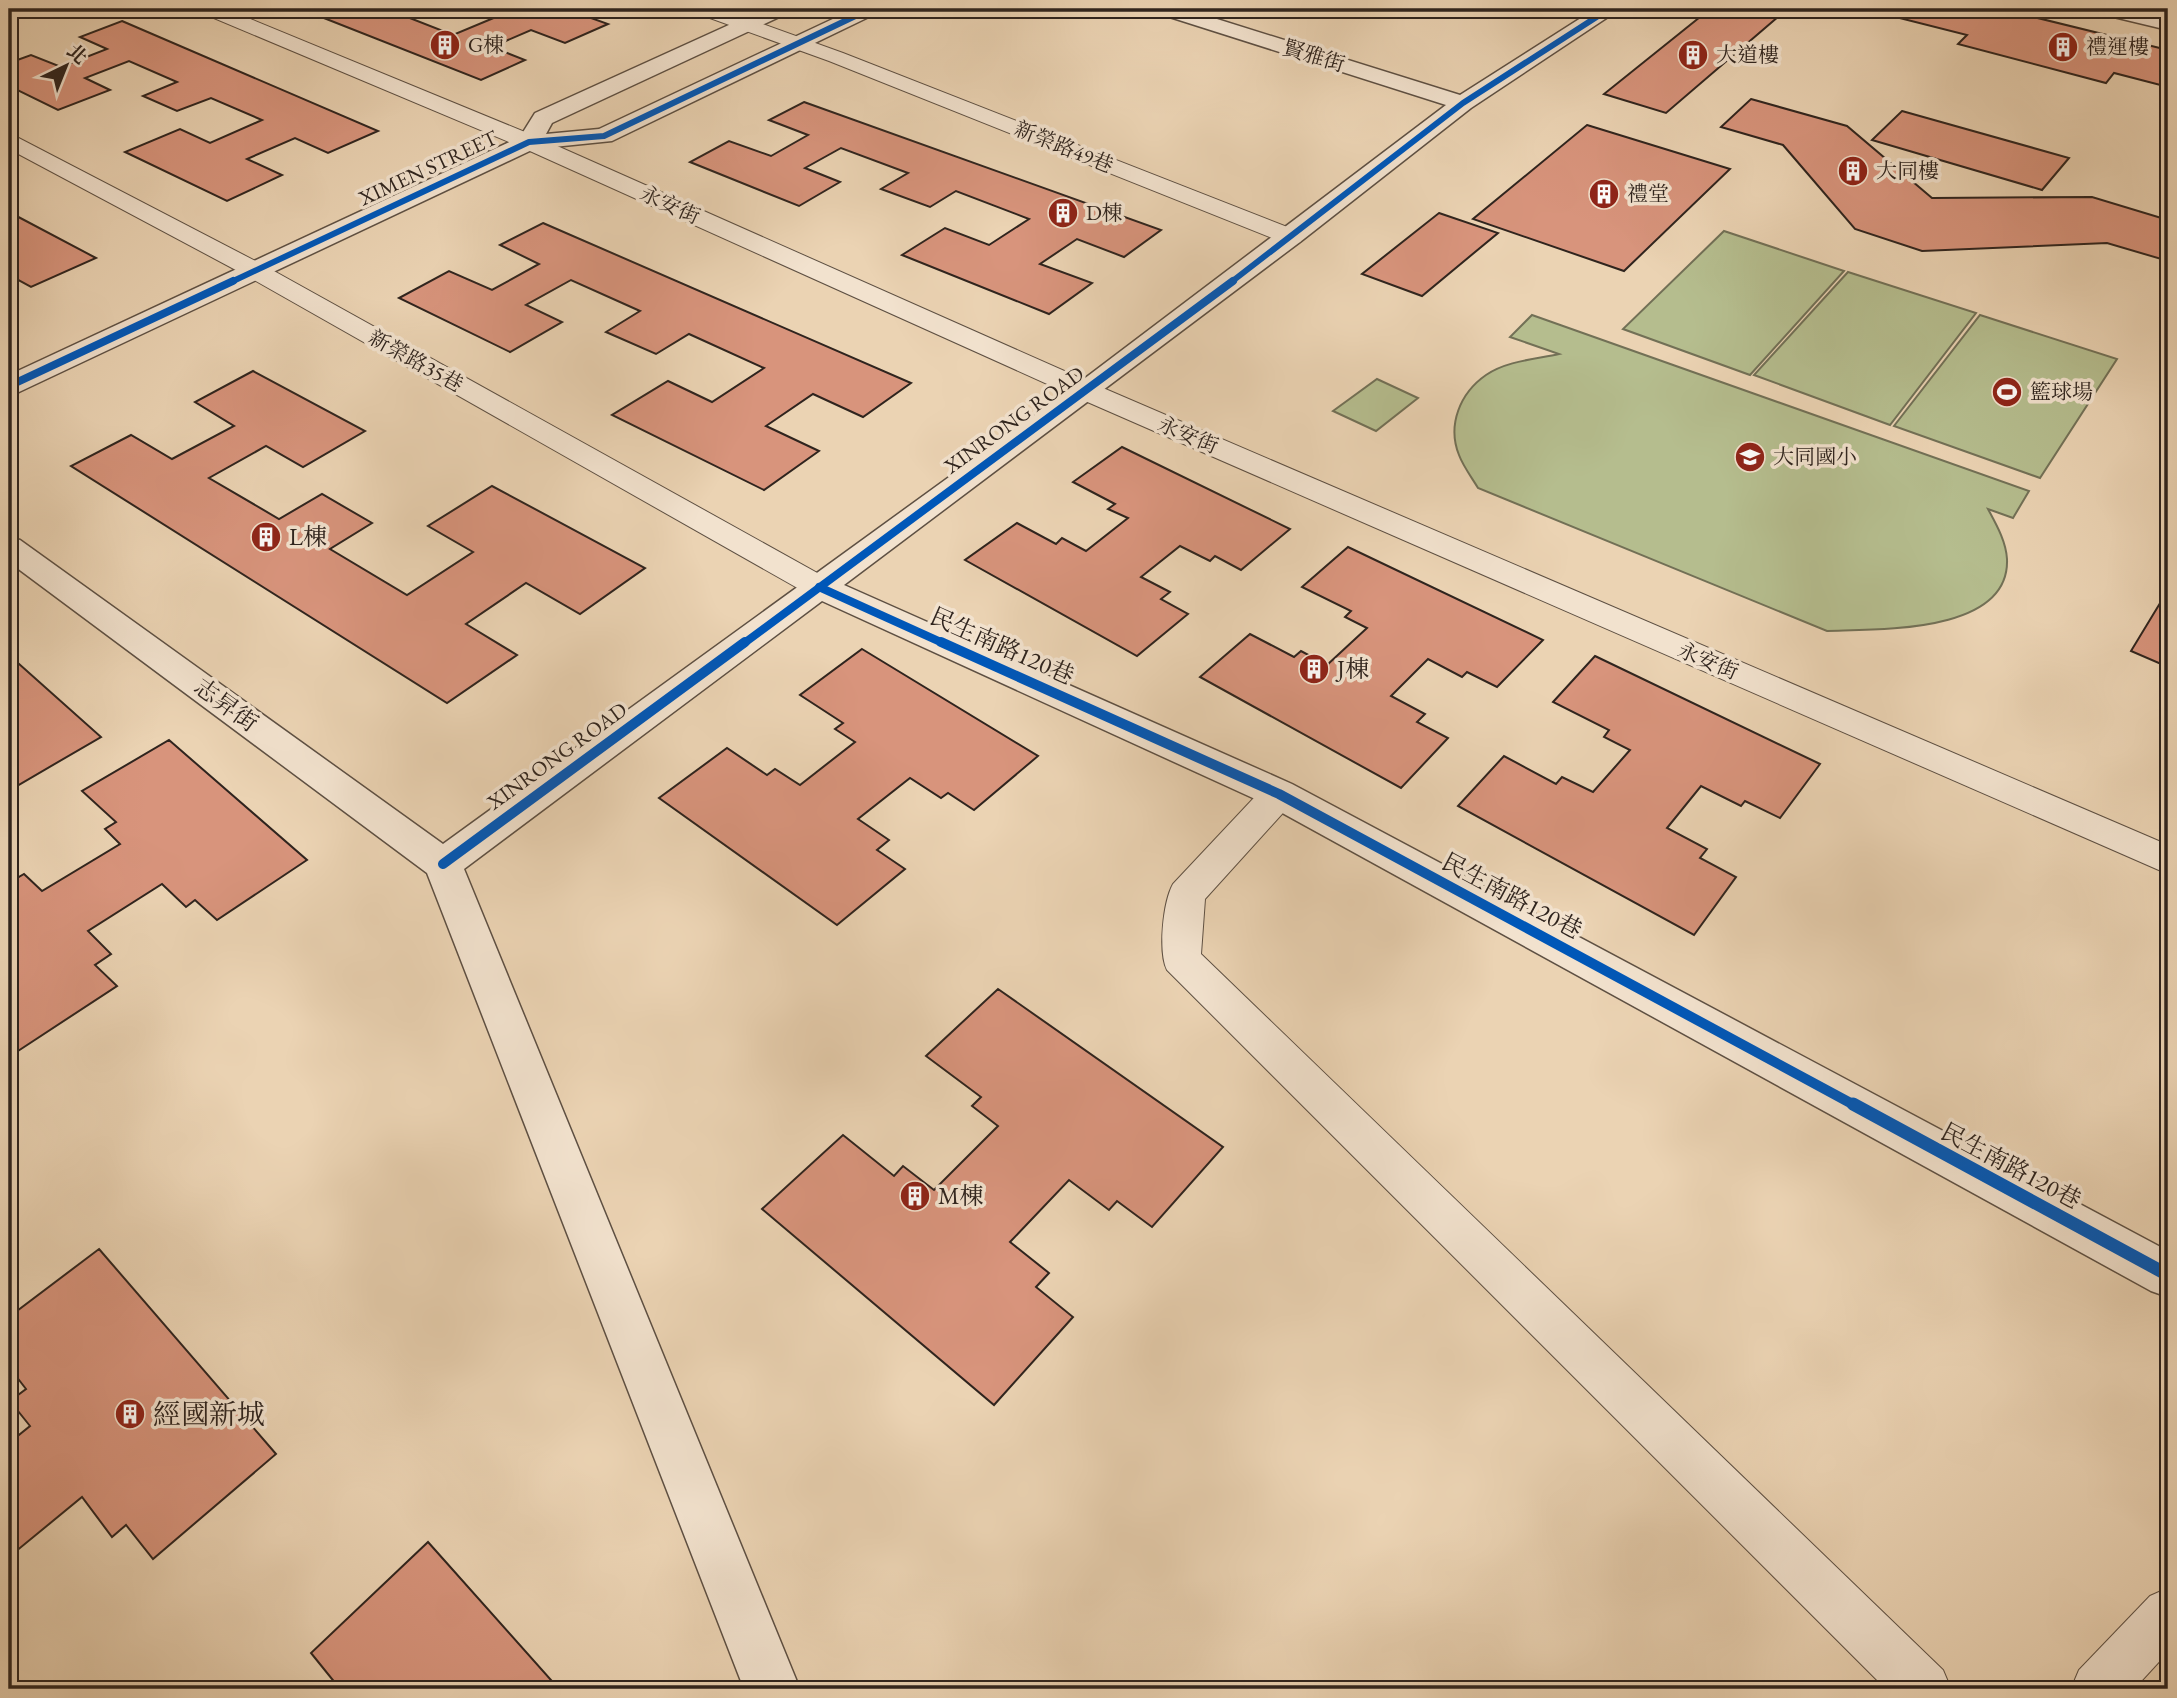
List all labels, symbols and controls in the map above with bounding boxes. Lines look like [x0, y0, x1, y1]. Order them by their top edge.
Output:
building icon: G棟 [428, 28, 462, 62]
building icon: 禮運樓 [2046, 30, 2080, 64]
place label: G棟 [468, 31, 504, 58]
north arrow [32, 32, 102, 102]
street label: 賢雅街 [1280, 33, 1348, 78]
place label: 禮運樓 [2086, 33, 2149, 60]
text: 北 [62, 38, 93, 70]
building icon: 大道樓 [1676, 38, 1710, 72]
place label: 大道樓 [1716, 41, 1779, 68]
street label: 新榮路49巷 [1011, 115, 1118, 179]
street label: XIMEN STREET [353, 123, 502, 212]
building icon: 大同樓 [1836, 154, 1870, 188]
place label: 大同樓 [1876, 157, 1939, 184]
building icon: 禮堂 [1587, 177, 1621, 211]
street label: 永安街 [636, 179, 704, 230]
place label: 禮堂 [1627, 180, 1669, 207]
building icon: D棟 [1046, 196, 1080, 230]
place label: D棟 [1086, 199, 1123, 226]
street label: 新榮路35巷 [364, 324, 468, 398]
street label: XINRONG ROAD [938, 360, 1089, 480]
sports icon: 籃球場 [1990, 375, 2024, 409]
place label: 籃球場 [2030, 378, 2093, 405]
street label: 永安街 [1154, 410, 1222, 459]
school or university icon: 大同國小 [1733, 440, 1767, 474]
place label: 大同國小 [1773, 443, 1857, 470]
building icon: L棟 [249, 520, 283, 554]
place label: L棟 [289, 521, 327, 552]
street label: 民生南路120巷 [925, 600, 1079, 691]
street label: 永安街 [1674, 636, 1742, 685]
building icon: J棟 [1297, 652, 1331, 686]
place label: J棟 [1335, 653, 1369, 684]
street label: 志昇街 [188, 671, 265, 738]
street label: XINRONG ROAD [481, 696, 632, 816]
street label: 民生南路120巷 [1437, 846, 1588, 946]
street label: 民生南路120巷 [1936, 1116, 2087, 1216]
building icon: M棟 [898, 1179, 932, 1213]
place label: M棟 [938, 1180, 984, 1211]
place label: 經國新城 [153, 1396, 265, 1432]
building icon: 經國新城 [113, 1397, 147, 1431]

